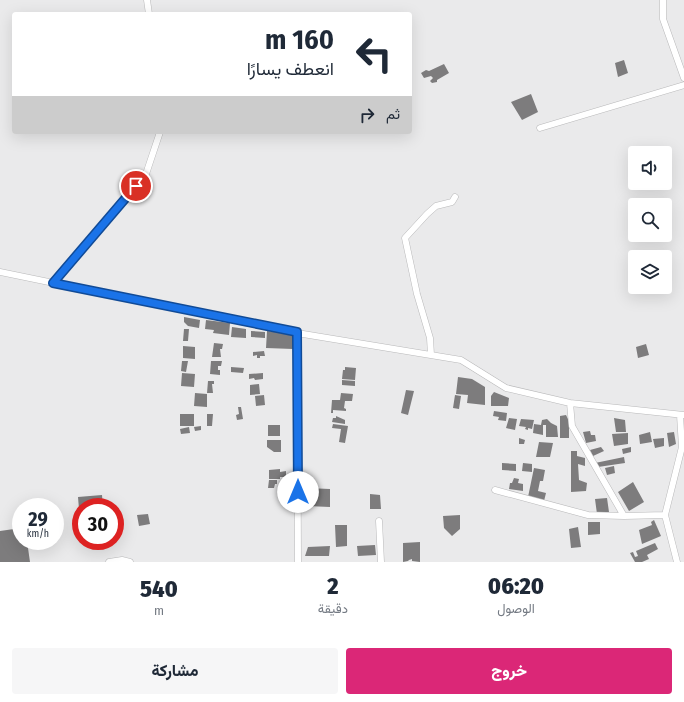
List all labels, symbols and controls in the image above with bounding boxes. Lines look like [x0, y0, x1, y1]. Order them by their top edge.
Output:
text: 160 m [265, 23, 334, 56]
icon: left [348, 28, 400, 80]
text: انعطف يسارًا [247, 58, 334, 80]
icon: right [356, 104, 378, 126]
text: ثم [386, 105, 400, 123]
map controls [628, 146, 672, 294]
button: sound [628, 146, 672, 190]
pin [119, 169, 153, 203]
icon: arrive [125, 175, 147, 197]
button: search [628, 198, 672, 242]
button: layers [628, 250, 672, 294]
position arrow [277, 471, 319, 513]
speed limit sign: 30 [72, 498, 124, 550]
text: 29 [28, 507, 48, 531]
text: km/h [27, 528, 49, 540]
text: 2 [327, 572, 339, 600]
text: 06:20 [488, 572, 544, 600]
text: 540 [140, 575, 178, 603]
text: دقيقة [318, 601, 348, 616]
text: الوصول [497, 601, 535, 616]
text: m [154, 603, 164, 618]
button: مشاركة [12, 648, 338, 694]
button: خروج [346, 648, 672, 694]

